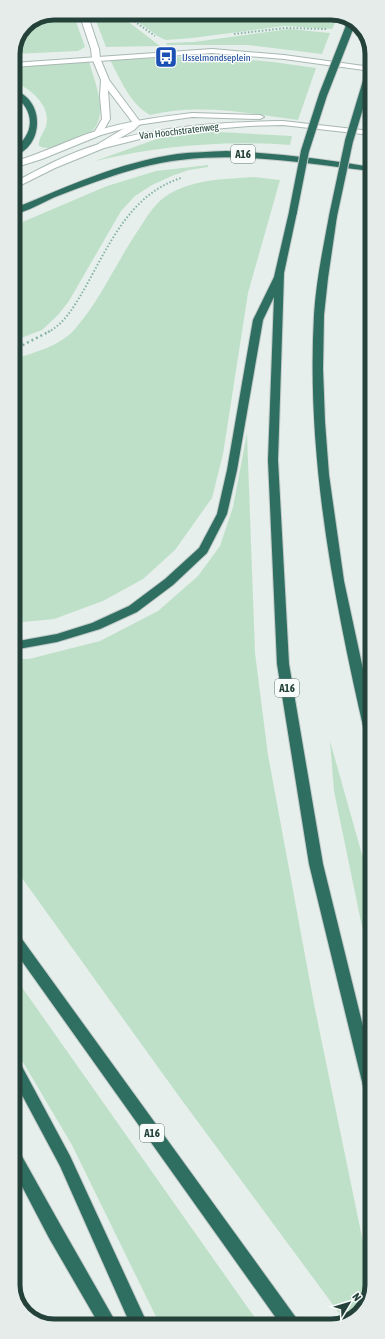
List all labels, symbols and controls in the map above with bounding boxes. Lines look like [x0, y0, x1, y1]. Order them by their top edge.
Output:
bus stop icon: IJsselmondseplein [153, 44, 179, 70]
place label: IJsselmondseplein [182, 52, 251, 63]
street label: Van Hoochstratenweg [139, 121, 220, 141]
road number: A16 [231, 145, 255, 163]
road number: A16 [275, 679, 299, 697]
road number: A16 [140, 1124, 164, 1142]
north arrow [329, 1283, 369, 1323]
text: N [350, 1291, 364, 1303]

